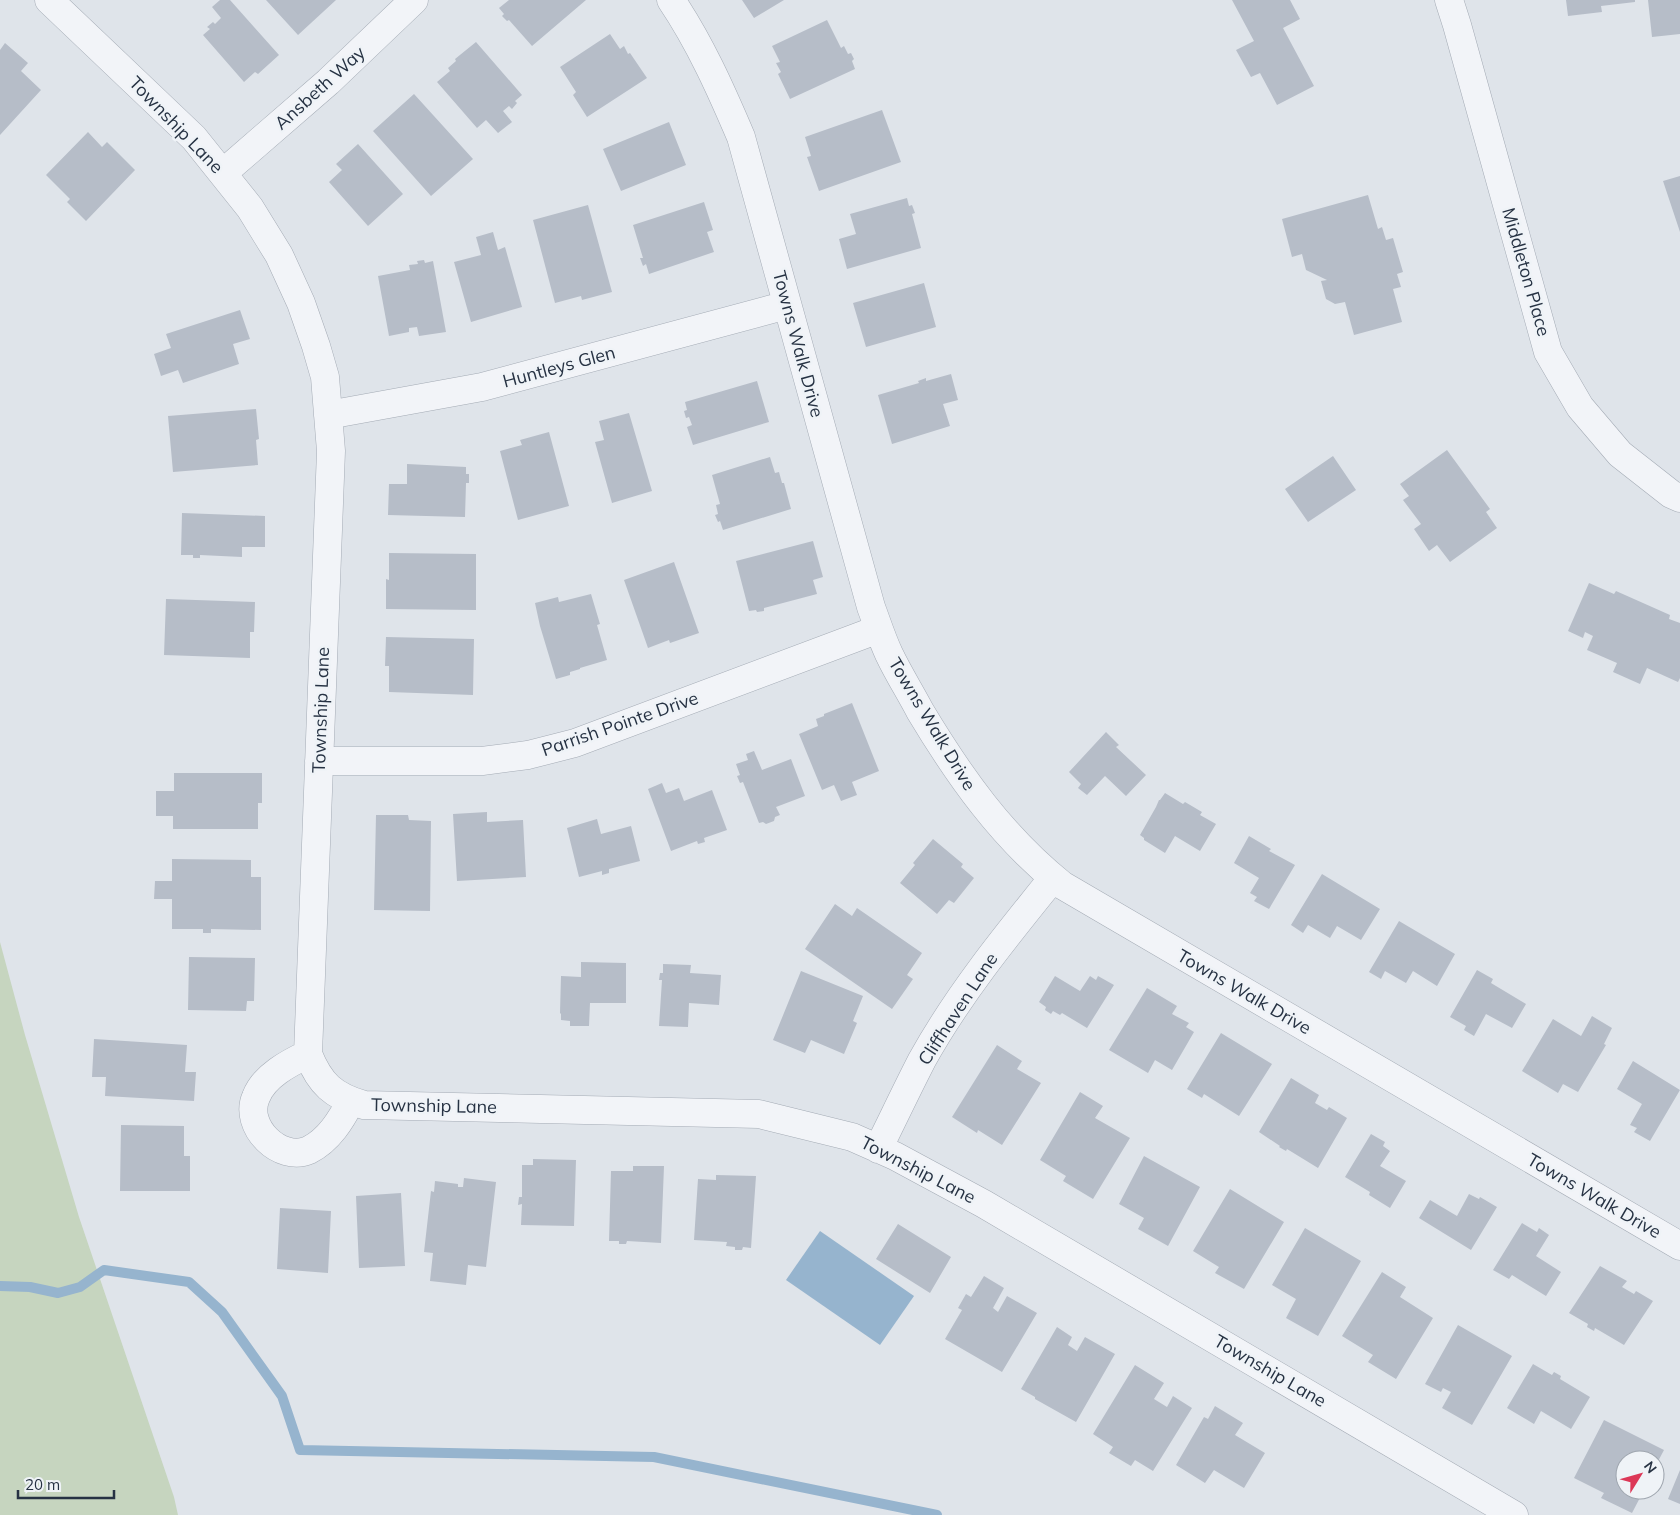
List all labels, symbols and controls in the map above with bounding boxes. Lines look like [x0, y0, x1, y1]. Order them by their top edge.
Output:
street label: Ansbeth Way [270, 41, 370, 134]
street label: Township Lane [124, 71, 228, 178]
street label: Middleton Place [1497, 205, 1556, 339]
street label: Towns Walk Drive [768, 268, 829, 420]
street label: Huntleys Glen [500, 340, 618, 393]
street label: Township Lane [307, 647, 334, 773]
street label: Towns Walk Drive [884, 653, 981, 794]
street label: Parrish Pointe Drive [538, 686, 701, 761]
street label: Towns Walk Drive [1173, 944, 1315, 1039]
street label: Cliffhaven Lane [913, 948, 1002, 1069]
street label: Township Lane [371, 1093, 497, 1118]
street label: Township Lane [857, 1131, 980, 1208]
street label: Towns Walk Drive [1523, 1148, 1665, 1243]
street label: Township Lane [1210, 1329, 1331, 1412]
north arrow [1615, 1450, 1665, 1500]
text: N [1640, 1458, 1661, 1477]
scale bar [18, 1468, 114, 1500]
text: 20 m [25, 1475, 60, 1494]

